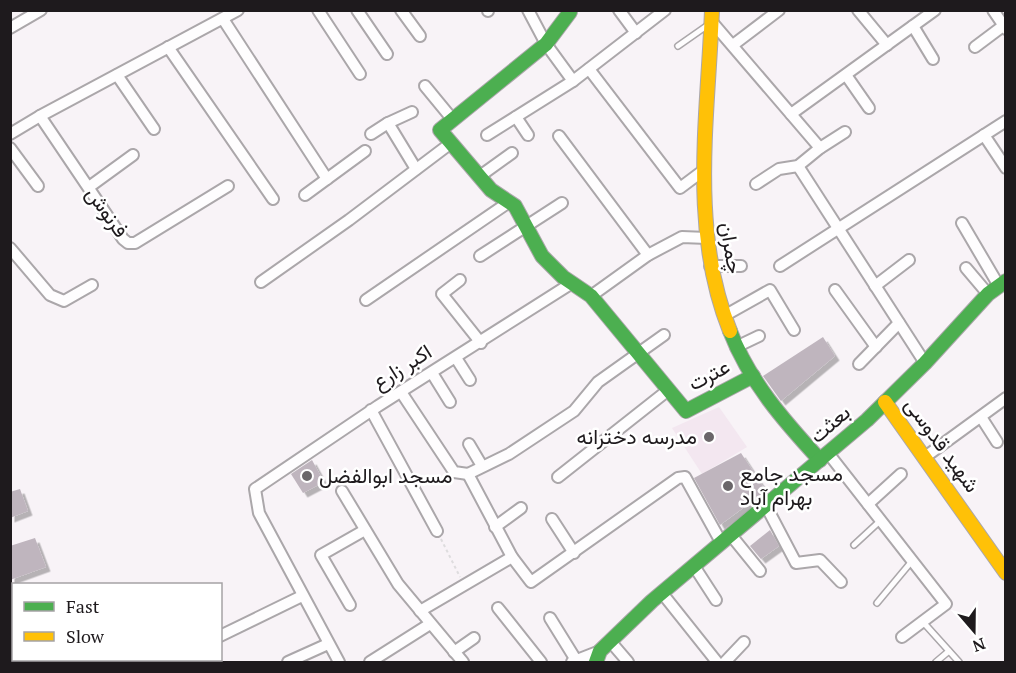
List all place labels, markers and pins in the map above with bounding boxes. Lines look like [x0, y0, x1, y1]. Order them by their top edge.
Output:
place label: مدرسه دخترانه [576, 422, 697, 450]
marker: مدرسه دخترانه [702, 430, 716, 444]
place label: مسجد جامع بهرام آباد [740, 459, 843, 512]
place label: مسجد ابوالفضل [319, 461, 452, 489]
marker: مسجد ابوالفضل [300, 469, 314, 483]
marker: مسجد جامع بهرام آباد [721, 479, 735, 493]

